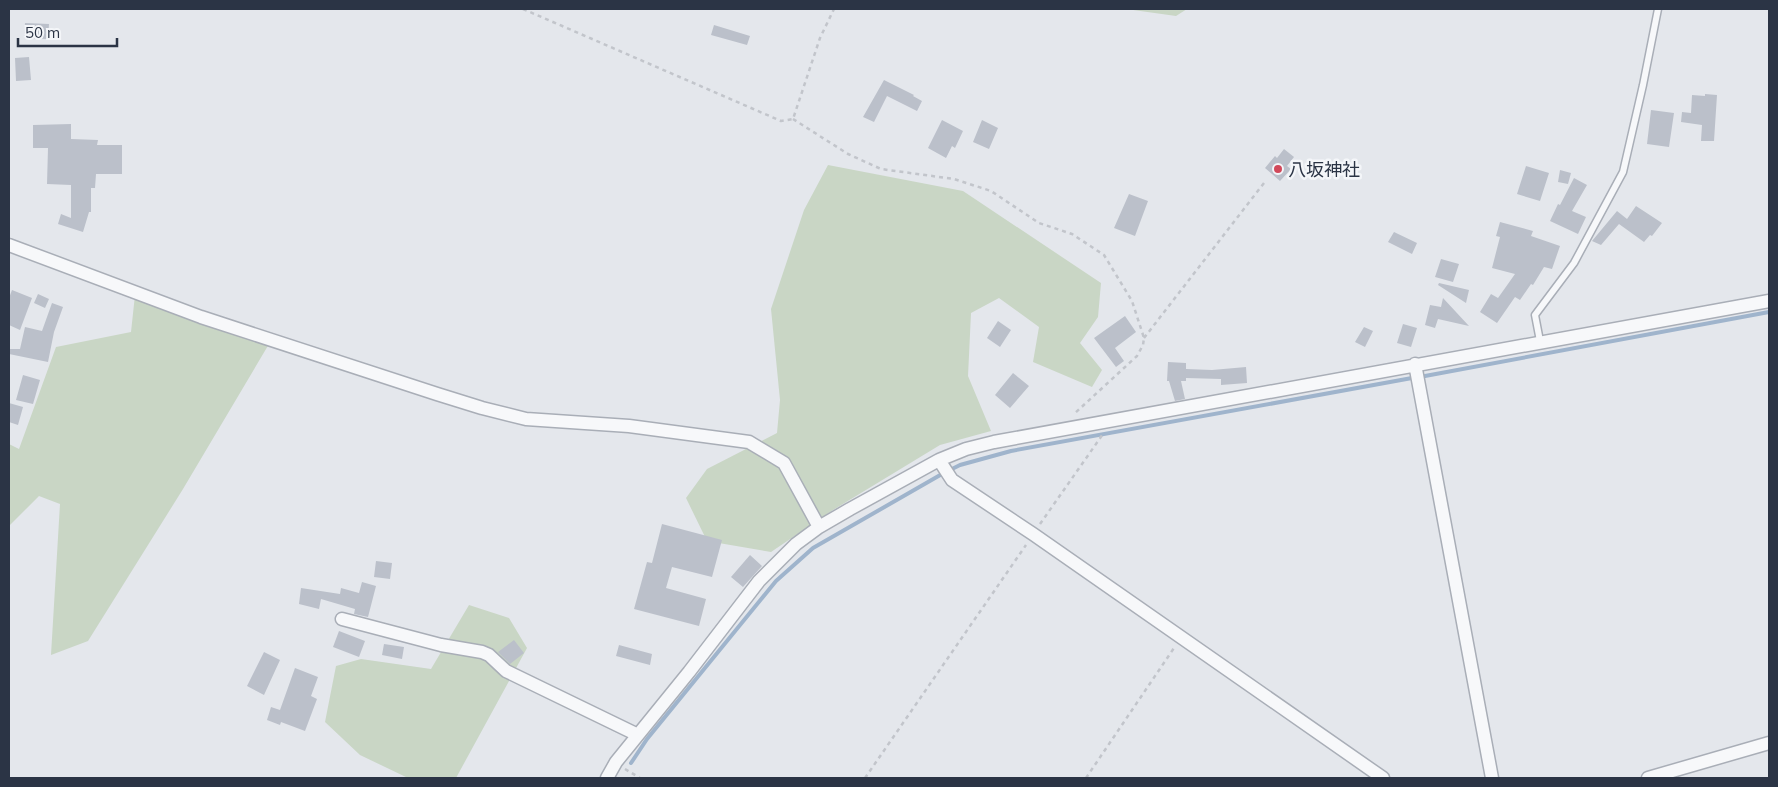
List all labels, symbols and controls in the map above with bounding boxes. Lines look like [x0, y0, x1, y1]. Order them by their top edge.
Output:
scale bar [18, 15, 116, 47]
text: 50 m [25, 23, 60, 42]
place label: 八坂神社 [1288, 158, 1360, 181]
marker: 八坂神社 [1272, 163, 1284, 175]

